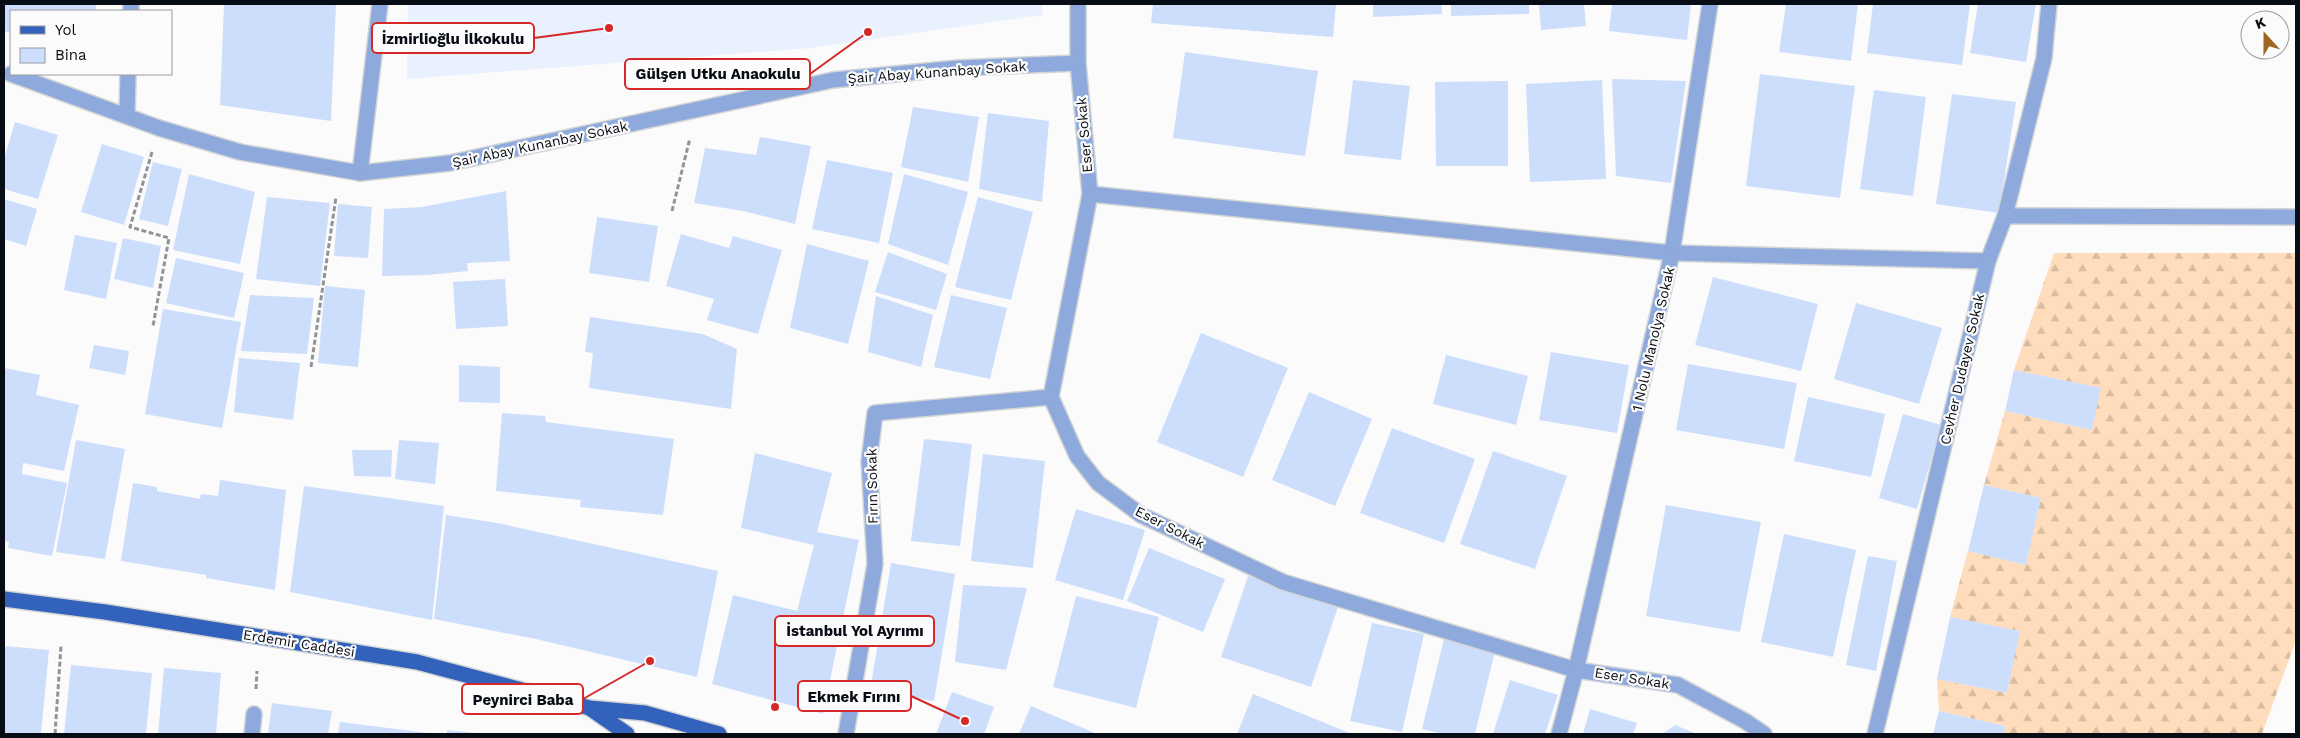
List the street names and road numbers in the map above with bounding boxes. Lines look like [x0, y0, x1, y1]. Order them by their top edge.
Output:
street label: Şair Abay Kunanbay Sokak [847, 58, 1027, 86]
street label: Eser Sokak [1073, 97, 1095, 173]
street label: Şair Abay Kunanbay Sokak [451, 118, 629, 170]
street label: 1 Nolu Manolya Sokak [1629, 265, 1677, 413]
street label: Cevher Dudayev Sokak [1937, 292, 1987, 446]
street label: Fırın Sokak [863, 448, 881, 524]
street label: Eser Sokak [1133, 503, 1207, 551]
street label: Erdemir Caddesi [242, 626, 356, 660]
street label: Eser Sokak [1593, 664, 1671, 692]

